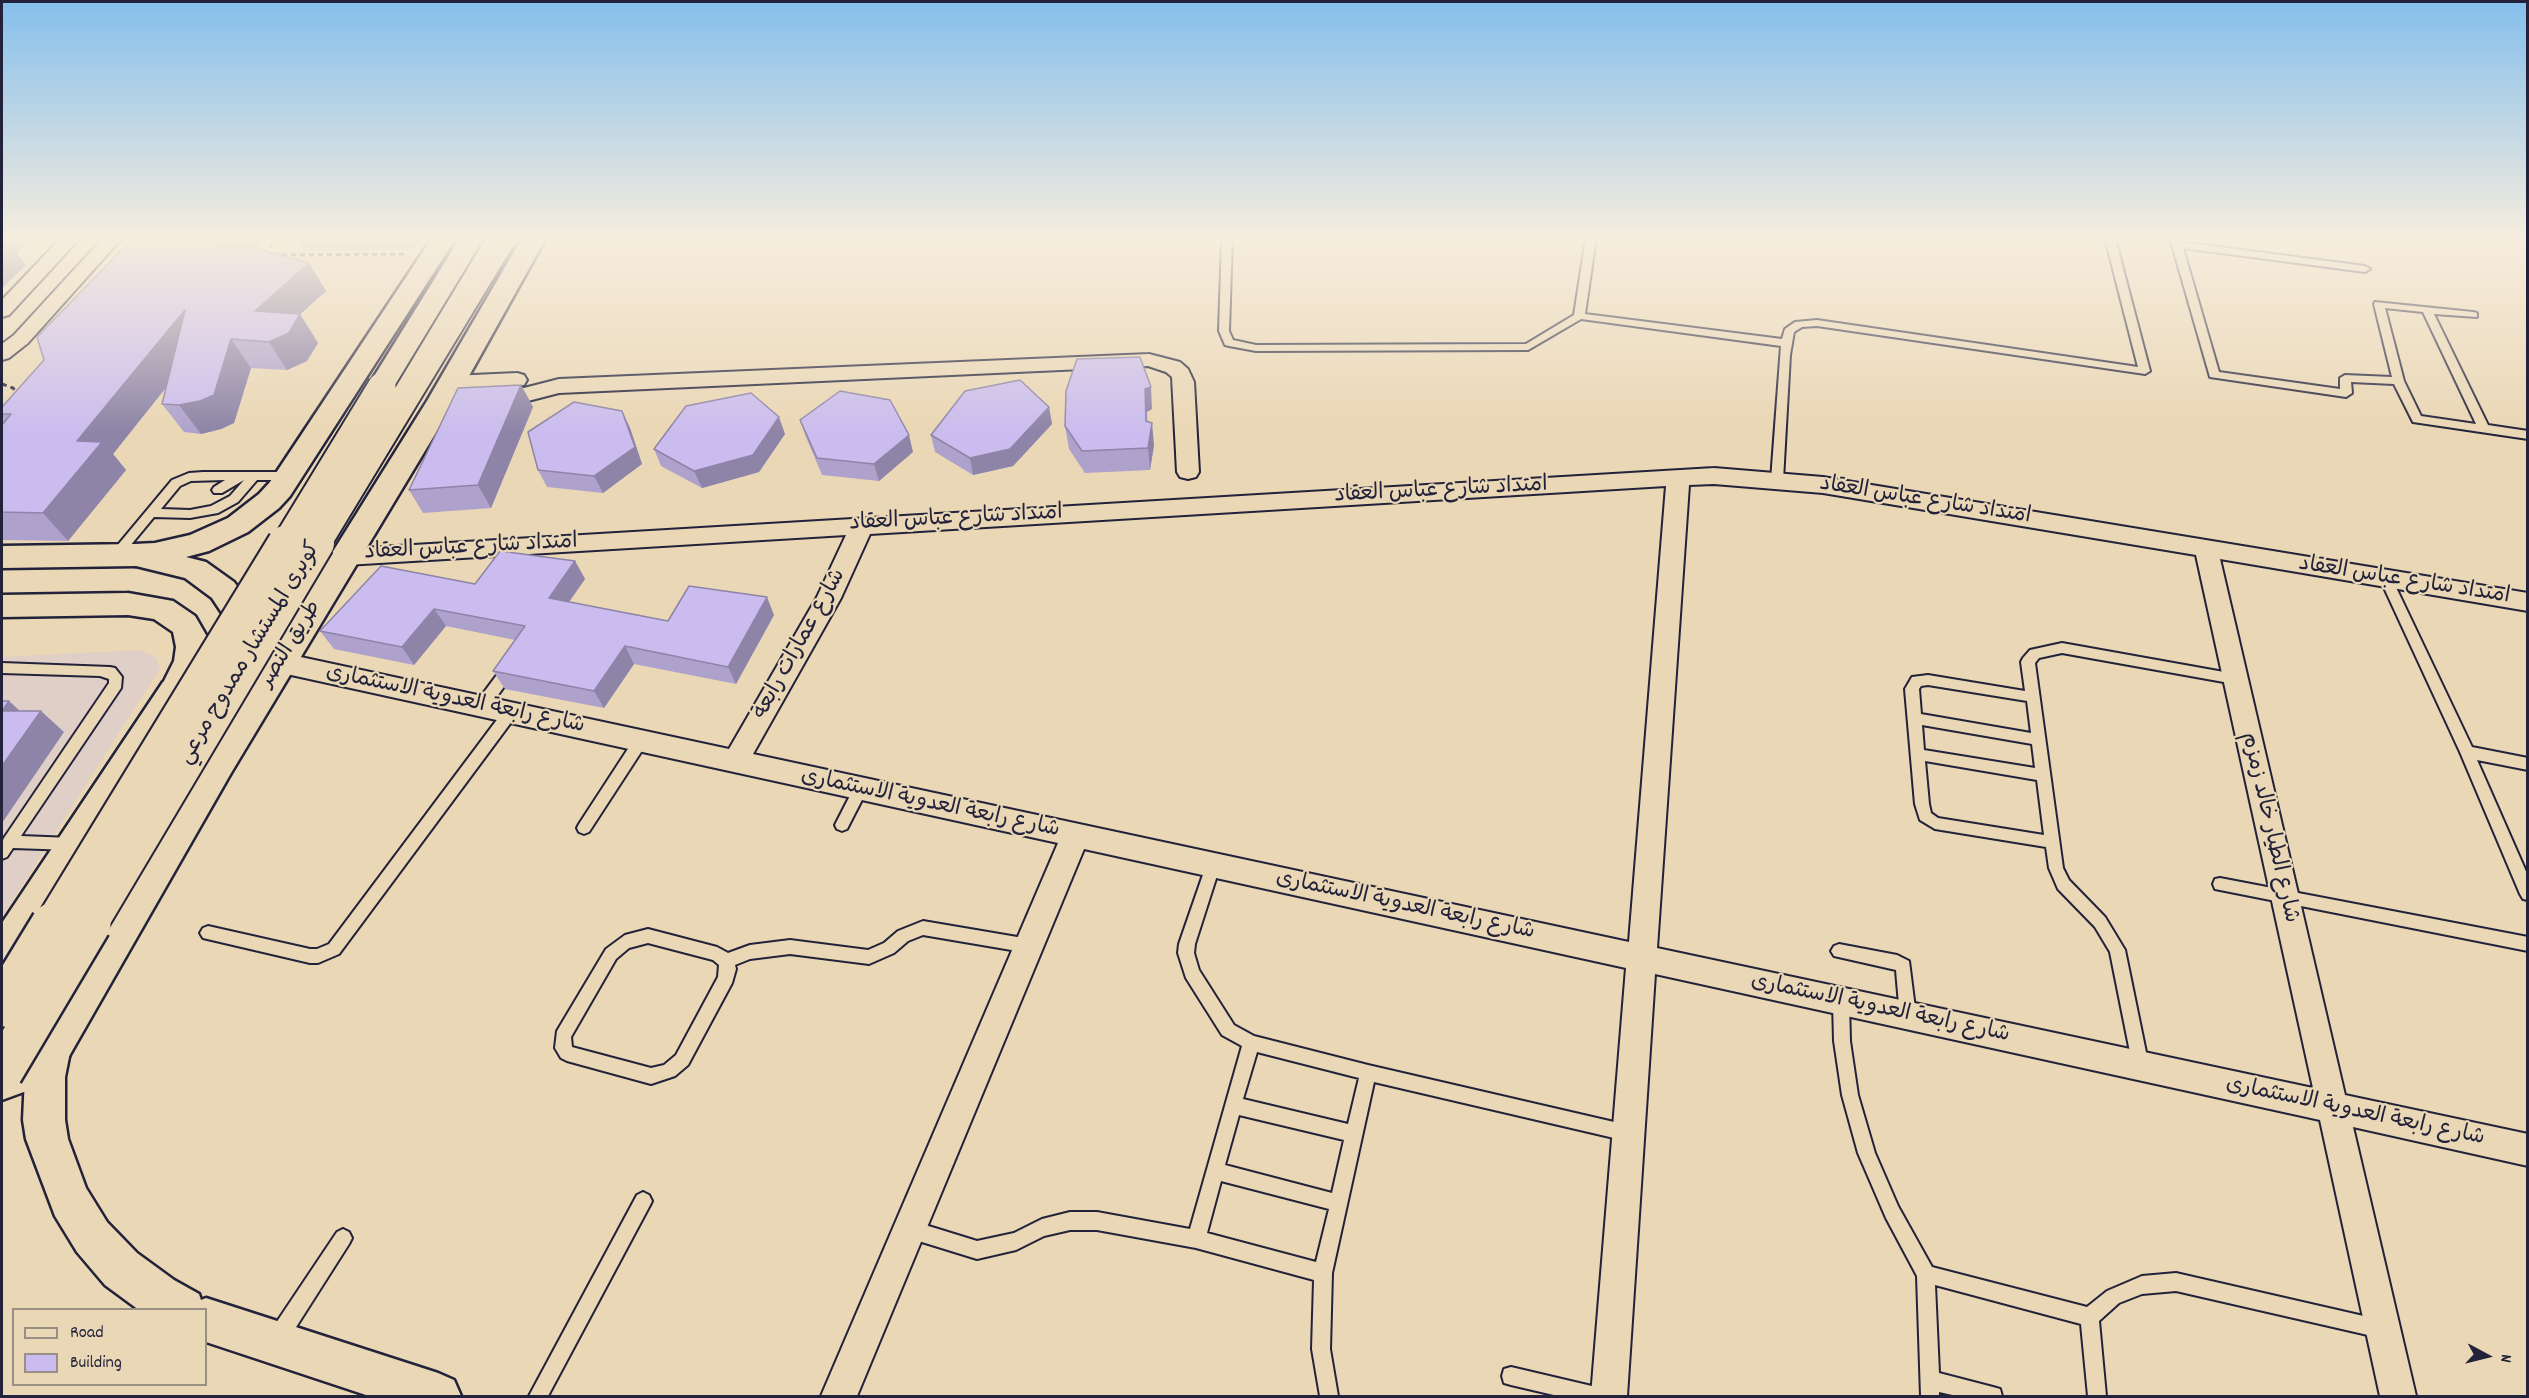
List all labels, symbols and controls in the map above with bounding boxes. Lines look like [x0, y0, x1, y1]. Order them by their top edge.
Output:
street label: امتداد شارع عباس العقاد [1817, 472, 2033, 532]
street label: امتداد شارع عباس العقاد [1334, 473, 1548, 511]
street label: امتداد شارع عباس العقاد [849, 501, 1063, 539]
street label: امتداد شارع عباس العقاد [364, 530, 578, 568]
street label: كوبرى المستشار ممدوح مرعي [174, 538, 328, 770]
street label: امتداد شارع عباس العقاد [2296, 552, 2512, 612]
street label: شارع عمارات رابعة [749, 565, 853, 725]
street label: طريق النصر [255, 597, 329, 693]
street label: شارع رابعة العدوية الاستثمارى [323, 661, 587, 741]
street label: شارع الطيار خالد زمزم [2233, 730, 2303, 926]
street label: شارع رابعة العدوية الاستثمارى [798, 765, 1062, 845]
street label: شارع رابعة العدوية الاستثمارى [1273, 867, 1537, 947]
street label: شارع رابعة العدوية الاستثمارى [1748, 970, 2012, 1050]
street label: شارع رابعة العدوية الاستثمارى [2223, 1073, 2487, 1153]
legend [12, 1308, 207, 1386]
text: Road [70, 1321, 104, 1346]
north arrow [2457, 1326, 2517, 1386]
text: Building [70, 1351, 122, 1376]
text: N [2493, 1353, 2517, 1364]

